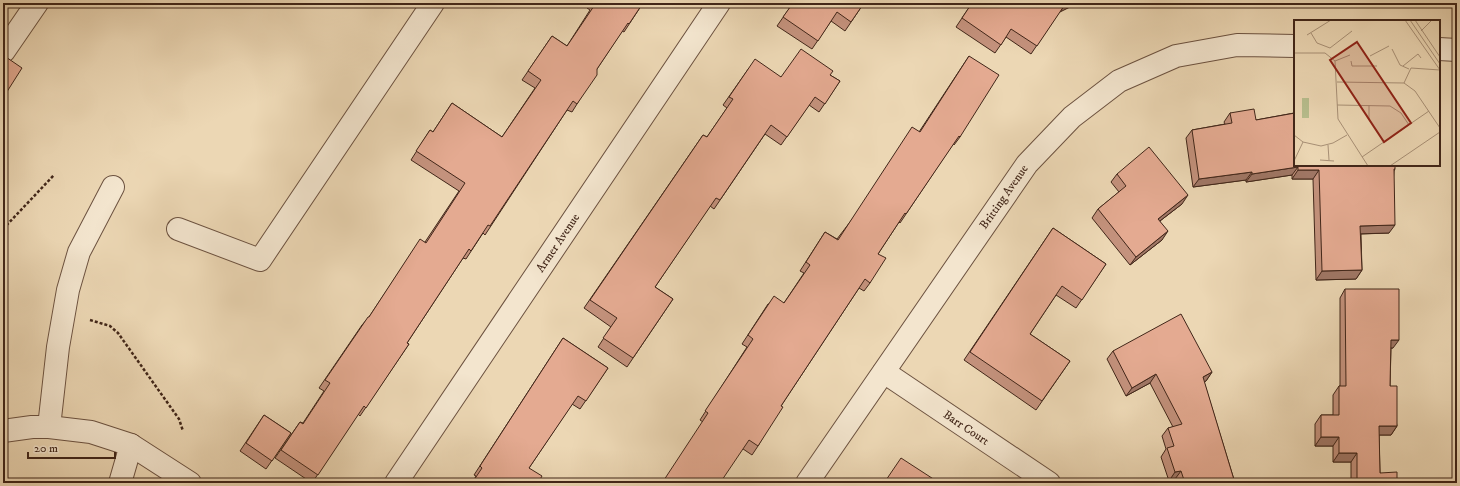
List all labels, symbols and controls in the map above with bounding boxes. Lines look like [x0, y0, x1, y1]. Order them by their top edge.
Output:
inset map [1294, 20, 1440, 166]
street label: Britting Avenue [976, 162, 1032, 232]
street label: Armer Avenue [533, 211, 583, 275]
street label: Barr Court [940, 407, 992, 449]
scale bar [28, 434, 115, 460]
text: 20 m [34, 441, 58, 456]

